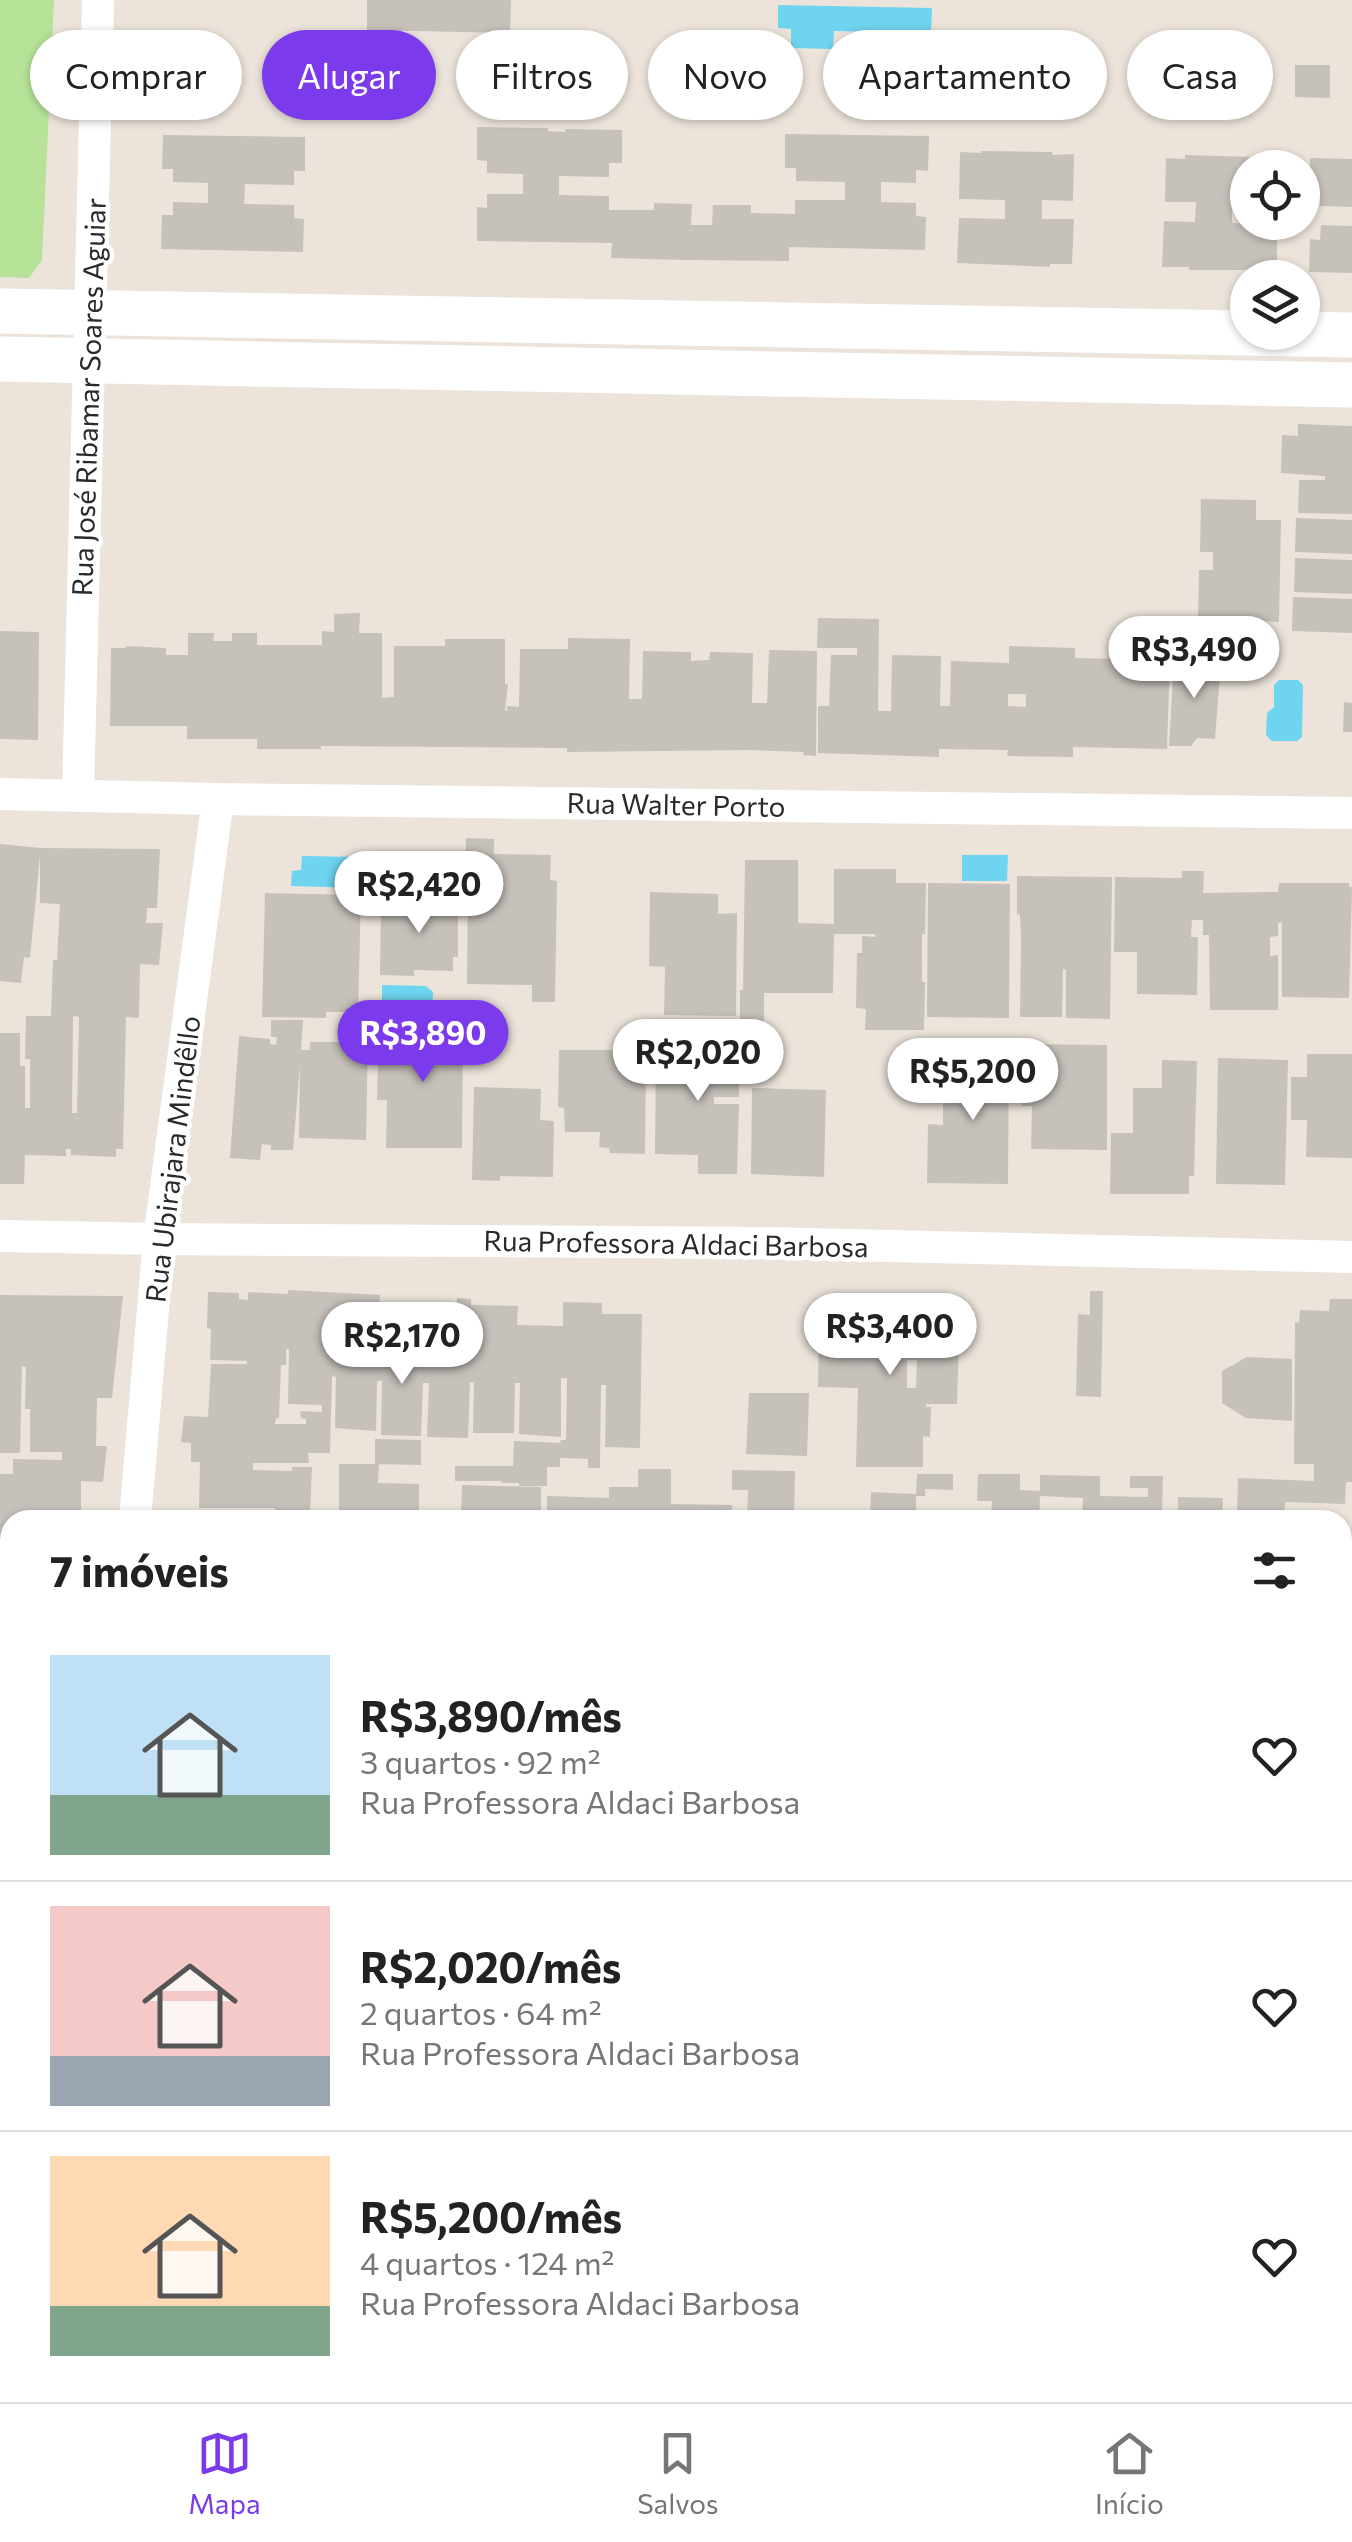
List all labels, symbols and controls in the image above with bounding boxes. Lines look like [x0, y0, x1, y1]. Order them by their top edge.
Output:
chip: Comprar [30, 30, 242, 120]
chip: Alugar [262, 30, 436, 120]
chip: Filtros [456, 30, 628, 120]
chip: Novo [648, 30, 803, 120]
chip: Apartamento [823, 30, 1107, 120]
chip: Casa [1127, 30, 1273, 120]
map controls [1230, 150, 1320, 350]
button: locate [1230, 150, 1320, 240]
street label: Rua José Ribamar Soares Aguiar [64, 197, 112, 597]
button: layers [1230, 260, 1320, 350]
pin: R$3,490 [1102, 616, 1286, 701]
text: R$3,490 [1130, 628, 1258, 668]
street label: Rua Walter Porto [566, 785, 786, 823]
pin: R$2,420 [327, 851, 511, 936]
text: R$2,420 [356, 863, 482, 903]
pin: R$3,890 [331, 1000, 515, 1085]
text: R$3,890 [359, 1012, 487, 1052]
street label: Rua Ubirajara Mindêllo [138, 1014, 206, 1304]
pin: R$2,020 [606, 1019, 790, 1104]
text: R$2,020 [635, 1031, 761, 1071]
pin: R$5,200 [881, 1038, 1065, 1123]
text: R$5,200 [909, 1050, 1037, 1090]
street label: Rua Professora Aldaci Barbosa [483, 1223, 869, 1263]
pin: R$3,400 [798, 1293, 982, 1378]
pin: R$2,170 [310, 1302, 494, 1387]
text: R$3,400 [826, 1305, 954, 1345]
text: R$2,170 [343, 1314, 461, 1354]
icon: filters [1247, 1543, 1302, 1598]
text: 7 imóveis [50, 1544, 229, 1596]
text: R$3,890/mês [360, 1689, 622, 1741]
icon: home [130, 1695, 250, 1815]
icon: heart [1247, 1728, 1302, 1783]
text: 3 quartos · 92 m² [360, 1741, 601, 1781]
text: Rua Professora Aldaci Barbosa [360, 1781, 800, 1821]
text: R$2,020/mês [360, 1940, 621, 1992]
icon: home [130, 1946, 250, 2066]
icon: heart [1247, 1979, 1302, 2034]
text: 2 quartos · 64 m² [360, 1992, 602, 2032]
text: Rua Professora Aldaci Barbosa [360, 2032, 800, 2072]
text: R$5,200/mês [360, 2190, 622, 2242]
icon: home [130, 2196, 250, 2316]
icon: heart [1247, 2229, 1302, 2284]
text: 4 quartos · 124 m² [360, 2242, 614, 2282]
text: Rua Professora Aldaci Barbosa [360, 2282, 800, 2322]
tab: Mapa [188, 2426, 261, 2520]
tab: Salvos [637, 2426, 718, 2520]
tab: Início [1095, 2426, 1164, 2520]

